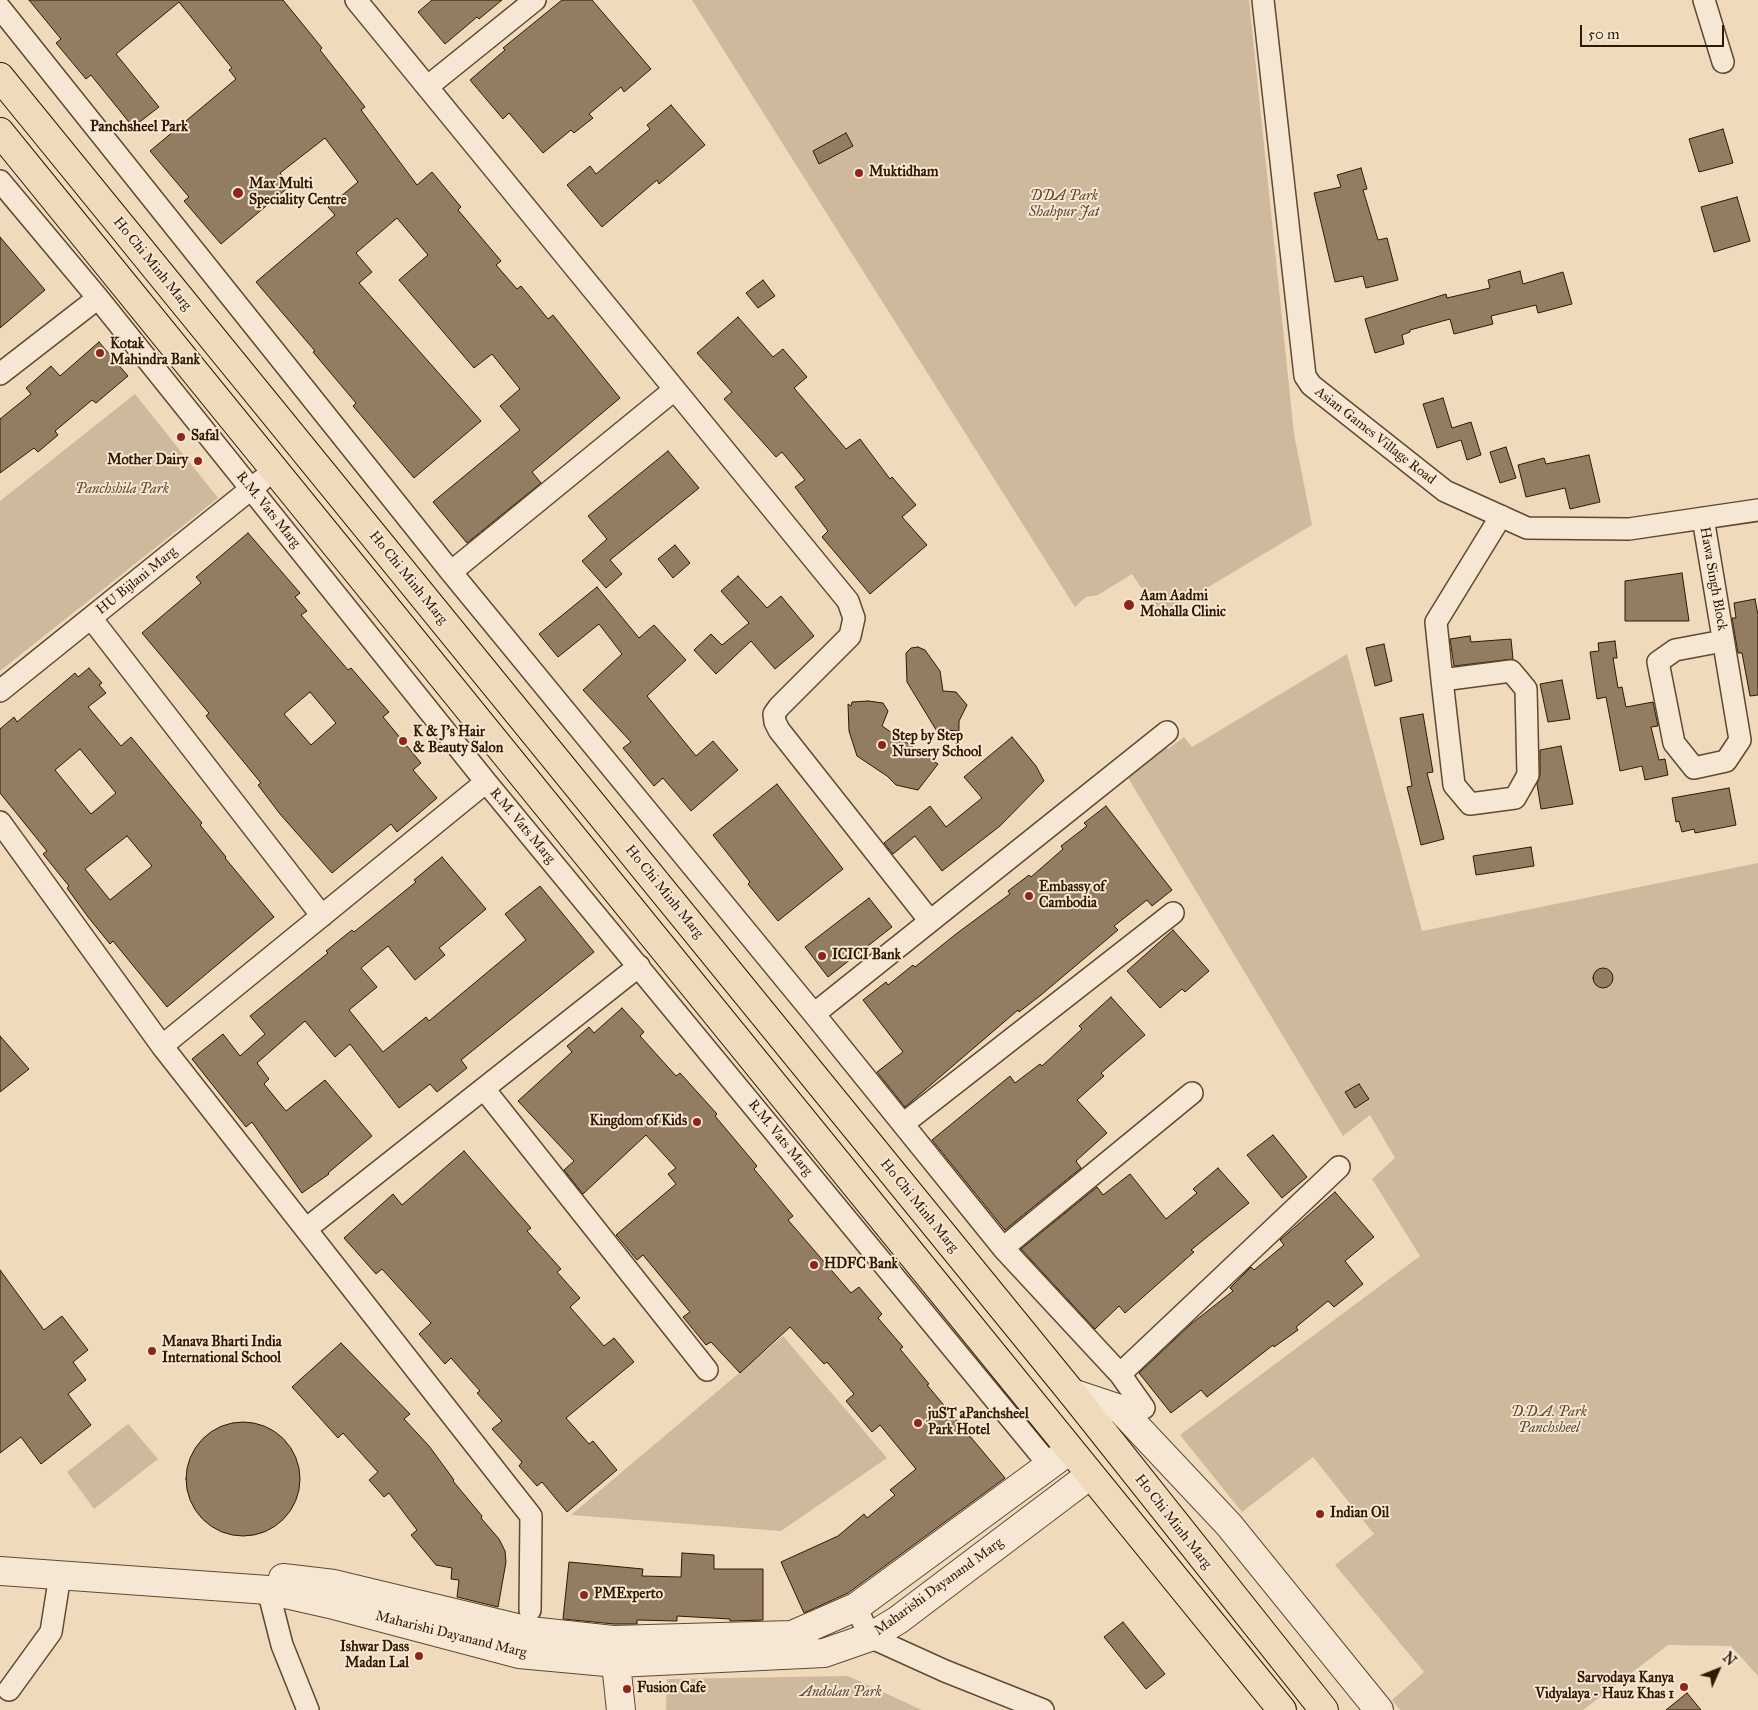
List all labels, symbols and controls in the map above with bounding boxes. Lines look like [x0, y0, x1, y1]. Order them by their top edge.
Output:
scale bar [1583, 15, 1727, 47]
text: 50 m [1588, 25, 1620, 43]
district label: Panchsheel Park [90, 118, 188, 136]
place label: Muktidham [869, 165, 938, 181]
marker: Muktidham [853, 167, 865, 179]
place label: Max Multi Speciality Centre [249, 177, 346, 210]
marker: Max Multi Speciality Centre [231, 186, 245, 200]
park label: DDA Park Shahpur Jat [1029, 189, 1099, 222]
street label: Ho Chi Minh Marg [109, 214, 195, 314]
place label: Kotak Mahindra Bank [110, 337, 200, 370]
marker: Kotak Mahindra Bank [94, 347, 106, 359]
street label: Asian Games Village Road [1311, 384, 1439, 488]
place label: Safal [191, 429, 219, 445]
marker: Safal [175, 431, 187, 443]
place label: Mother Dairy [107, 453, 188, 469]
marker: Mother Dairy [192, 455, 204, 467]
street label: R.M. Vats Marg [232, 469, 304, 551]
park label: Panchshila Park [75, 482, 169, 498]
street label: Hawa Singh Block [1696, 526, 1730, 632]
street label: Ho Chi Minh Marg [365, 528, 451, 628]
street label: HU Bijlani Marg [93, 543, 181, 619]
place label: Aam Aadmi Mohalla Clinic [1140, 589, 1226, 622]
marker: Aam Aadmi Mohalla Clinic [1122, 598, 1136, 612]
place label: K & J's Hair & Beauty Salon [413, 725, 503, 758]
place label: Step by Step Nursery School [892, 729, 982, 762]
marker: K & J's Hair & Beauty Salon [397, 735, 409, 747]
marker: Step by Step Nursery School [876, 739, 888, 751]
street label: R.M. Vats Marg [486, 785, 558, 867]
street label: Ho Chi Minh Marg [621, 842, 707, 942]
place label: Embassy of Cambodia [1039, 880, 1105, 912]
marker: Embassy of Cambodia [1023, 890, 1035, 902]
place label: ICICI Bank [832, 948, 901, 964]
marker: ICICI Bank [816, 950, 828, 962]
street label: R.M. Vats Marg [744, 1097, 816, 1179]
place label: Kingdom of Kids [589, 1114, 687, 1130]
marker: Kingdom of Kids [691, 1116, 703, 1128]
street label: Ho Chi Minh Marg [876, 1156, 962, 1256]
place label: HDFC Bank [824, 1257, 898, 1273]
marker: HDFC Bank [808, 1259, 820, 1271]
place label: Manava Bharti India International School [162, 1335, 282, 1368]
marker: Manava Bharti India International School [146, 1345, 158, 1357]
park label: D.D.A. Park Panchsheel [1511, 1405, 1587, 1438]
place label: juST aPanchsheel Park Hotel [928, 1407, 1029, 1440]
marker: juST aPanchsheel Park Hotel [912, 1417, 924, 1429]
street label: Ho Chi Minh Marg [1131, 1471, 1215, 1573]
place label: Indian Oil [1330, 1506, 1389, 1522]
marker: Indian Oil [1314, 1508, 1326, 1520]
street label: Maharishi Dayanand Marg [871, 1535, 1007, 1639]
place label: PMExperto [594, 1587, 663, 1603]
marker: PMExperto [578, 1589, 590, 1601]
street label: Maharishi Dayanand Marg [374, 1608, 528, 1662]
place label: Ishwar Dass Madan Lal [340, 1640, 409, 1672]
north arrow [1693, 1645, 1743, 1695]
text: N [1719, 1649, 1739, 1669]
marker: Ishwar Dass Madan Lal [413, 1650, 425, 1662]
place label: Sarvodaya Kanya Vidyalaya - Hauz Khas 1 [1535, 1671, 1674, 1704]
place label: Fusion Cafe [637, 1681, 706, 1697]
marker: Sarvodaya Kanya Vidyalaya - Hauz Khas 1 [1678, 1681, 1690, 1693]
marker: Fusion Cafe [621, 1683, 633, 1695]
park label: Andolan Park [800, 1685, 882, 1701]

